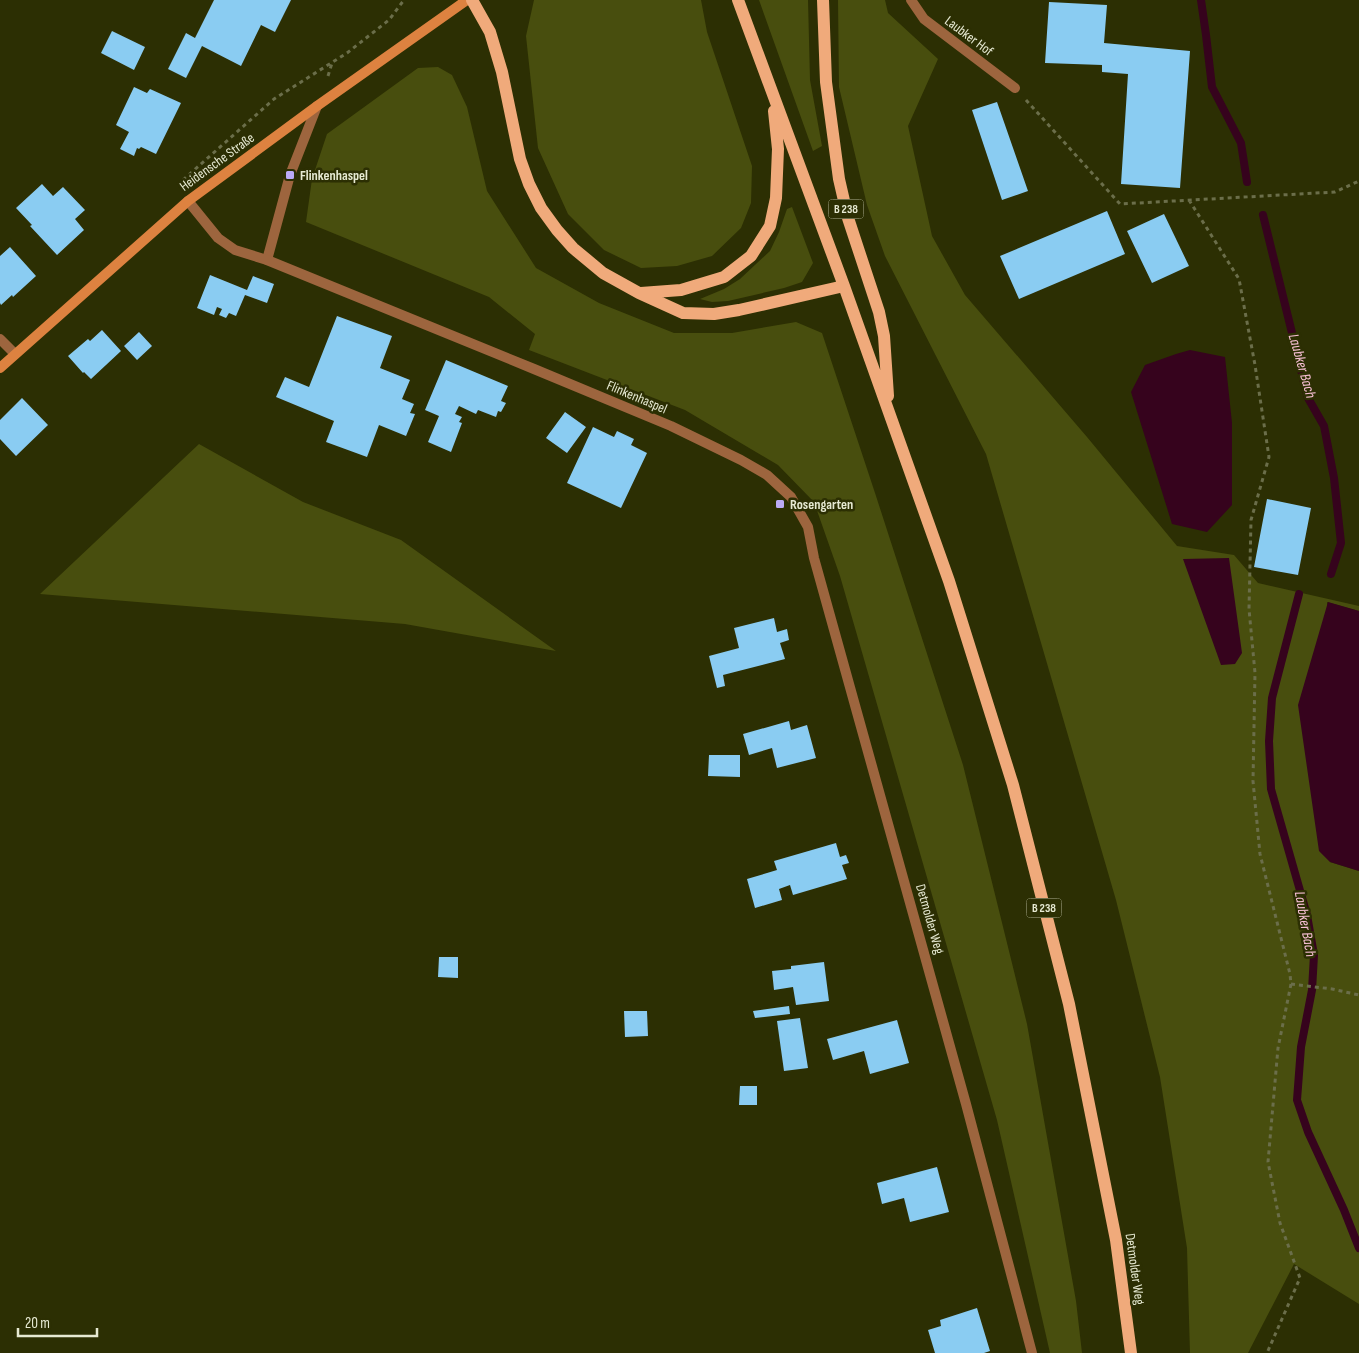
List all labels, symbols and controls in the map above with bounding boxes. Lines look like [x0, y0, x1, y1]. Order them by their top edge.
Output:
street label: Laubker Hof [941, 12, 997, 60]
street label: Heidensche Straße [176, 129, 258, 195]
place label: Flinkenhaspel [300, 167, 368, 184]
marker: Flinkenhaspel [284, 169, 296, 181]
road number: B 238 [828, 200, 864, 218]
water label: Laubker Bach [1284, 332, 1320, 400]
street label: Flinkenhaspel [604, 377, 670, 417]
place label: Rosengarten [790, 496, 853, 513]
marker: Rosengarten [774, 498, 786, 510]
street label: Detmolder Weg [912, 882, 948, 956]
water label: Laubker Bach [1290, 890, 1320, 958]
road number: B 238 [1026, 898, 1062, 918]
street label: Detmolder Weg [1122, 1232, 1148, 1306]
scale bar [18, 1306, 96, 1338]
text: 20 m [25, 1314, 50, 1333]

